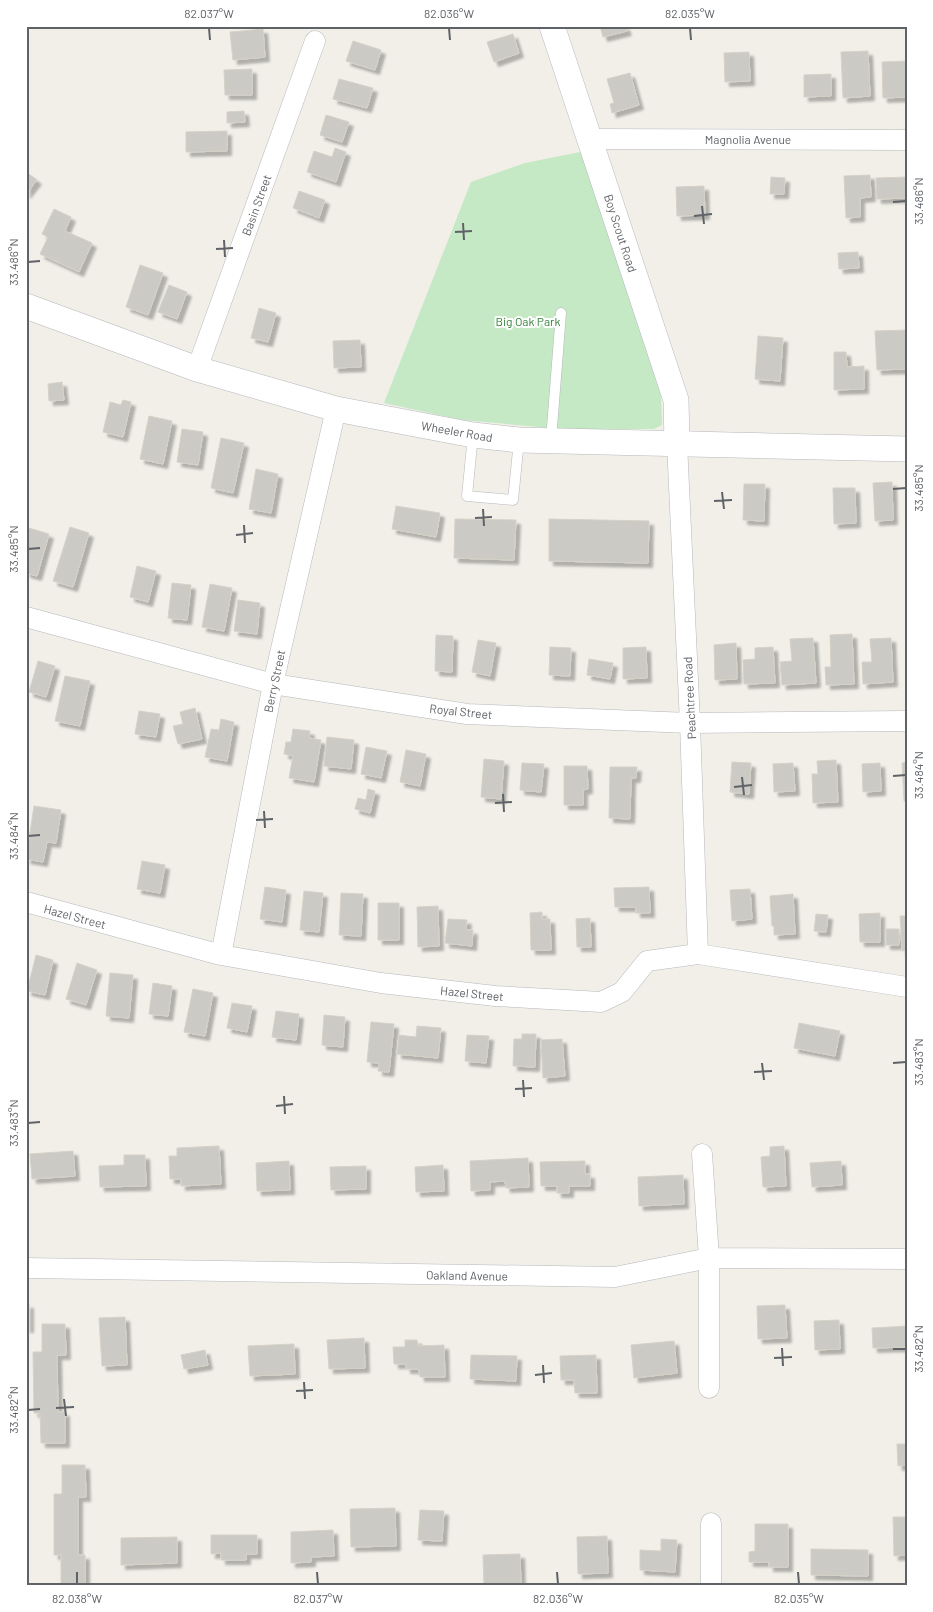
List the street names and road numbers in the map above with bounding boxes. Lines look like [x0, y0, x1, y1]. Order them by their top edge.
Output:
street label: Magnolia Avenue [705, 132, 791, 146]
street label: Basin Street [238, 173, 274, 237]
street label: Boy Scout Road [602, 192, 640, 274]
street label: Wheeler Road [420, 418, 494, 444]
street label: Berry Street [261, 648, 287, 714]
street label: Peachtree Road [680, 656, 698, 740]
street label: Royal Street [429, 701, 493, 721]
street label: Hazel Street [42, 901, 108, 931]
street label: Hazel Street [440, 983, 504, 1003]
street label: Oakland Avenue [426, 1267, 508, 1283]

